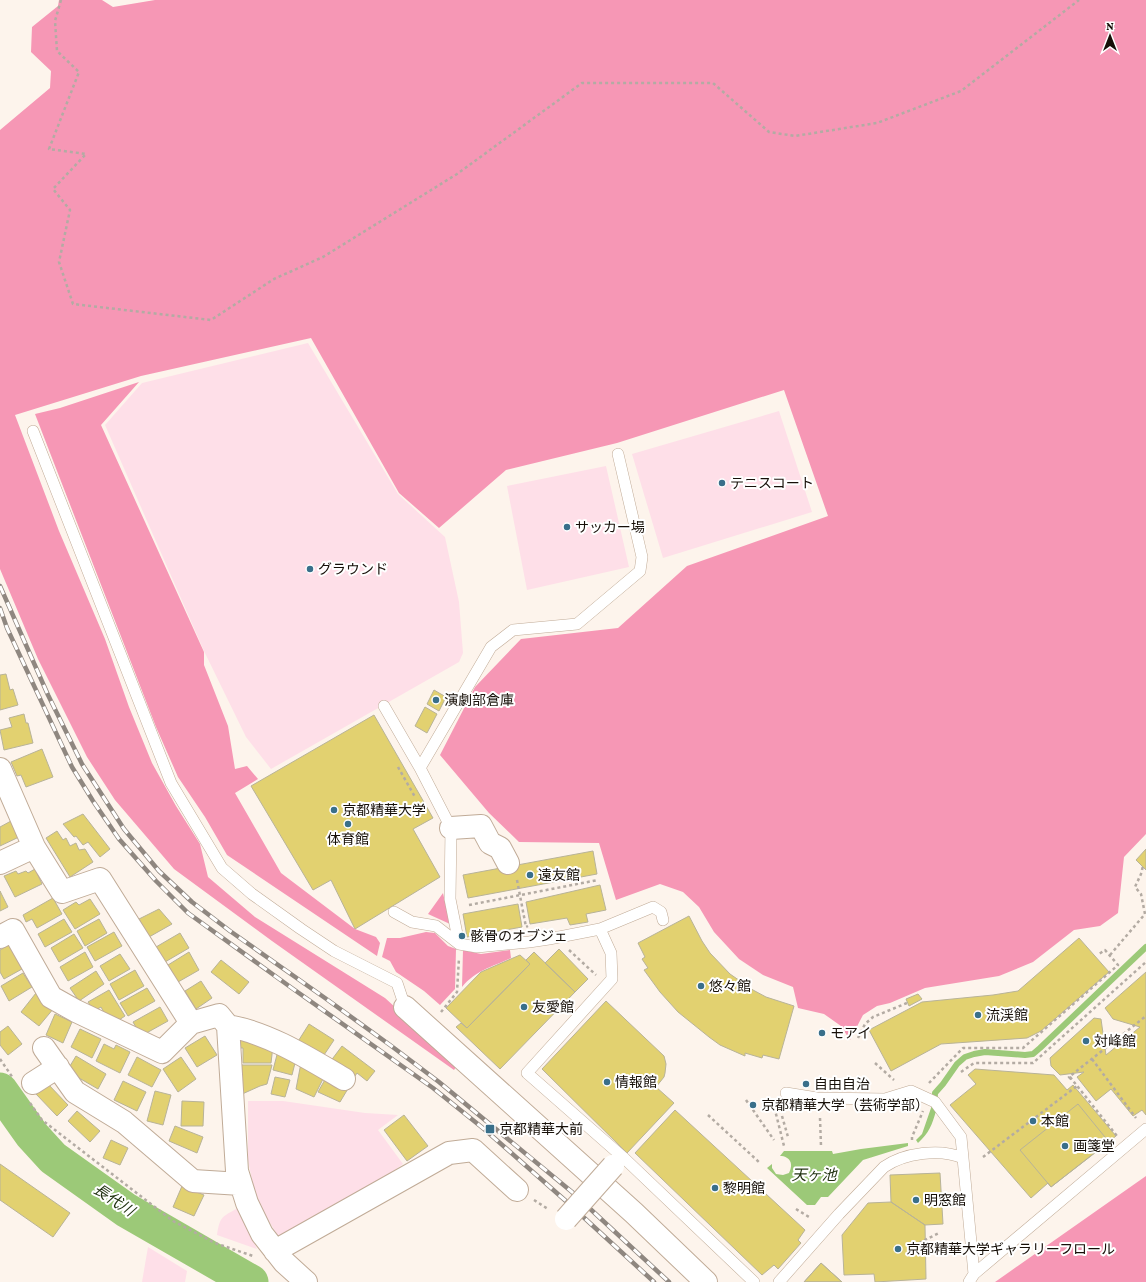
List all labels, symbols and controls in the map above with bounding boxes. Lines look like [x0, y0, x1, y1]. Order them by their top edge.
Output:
north arrow [1090, 16, 1130, 56]
text: N [1106, 20, 1114, 32]
place label: テニスコート [730, 475, 814, 491]
marker: テニスコート [717, 478, 727, 488]
place label: サッカー場 [575, 519, 645, 535]
marker: サッカー場 [562, 522, 572, 532]
place label: グラウンド [318, 561, 388, 577]
marker: グラウンド [305, 564, 315, 574]
place label: 演劇部倉庫 [444, 692, 514, 708]
marker: 演劇部倉庫 [431, 695, 441, 705]
place label: 京都精華大学 [342, 802, 426, 818]
marker: 京都精華大学 [329, 805, 339, 815]
marker: 体育館 [343, 819, 353, 829]
place label: 体育館 [327, 831, 369, 847]
place label: 遠友館 [538, 867, 580, 883]
marker: 遠友館 [525, 870, 535, 880]
place label: 骸骨のオブジェ [470, 928, 568, 944]
marker: 骸骨のオブジェ [457, 931, 467, 941]
place label: 悠々館 [709, 978, 751, 994]
marker: 悠々館 [696, 981, 706, 991]
place label: 友愛館 [532, 999, 574, 1015]
marker: 友愛館 [519, 1002, 529, 1012]
place label: 流渓館 [986, 1007, 1028, 1023]
marker: 流渓館 [973, 1010, 983, 1020]
place label: モアイ [830, 1025, 871, 1041]
marker: モアイ [817, 1028, 827, 1038]
place label: 対峰館 [1094, 1033, 1136, 1049]
marker: 対峰館 [1081, 1036, 1091, 1046]
place label: 情報館 [615, 1074, 657, 1090]
place label: 自由自治 [814, 1076, 870, 1092]
marker: 情報館 [602, 1077, 612, 1087]
marker: 自由自治 [801, 1079, 811, 1089]
place label: 京都精華大学（芸術学部） [761, 1097, 929, 1113]
marker: 京都精華大学（芸術学部） [748, 1100, 758, 1110]
place label: 本館 [1041, 1113, 1069, 1129]
marker: 本館 [1028, 1116, 1038, 1126]
place label: 京都精華大前 [499, 1121, 583, 1137]
marker: 京都精華大前 [484, 1123, 496, 1135]
place label: 画箋堂 [1073, 1138, 1115, 1154]
marker: 画箋堂 [1060, 1141, 1070, 1151]
water label: 天ヶ池 [791, 1167, 838, 1183]
place label: 黎明館 [723, 1180, 765, 1196]
water label: 長代川 [91, 1181, 139, 1220]
marker: 黎明館 [710, 1183, 720, 1193]
place label: 明窓館 [924, 1192, 966, 1208]
marker: 明窓館 [911, 1195, 921, 1205]
place label: 京都精華大学ギャラリーフロール [906, 1241, 1115, 1257]
marker: 京都精華大学ギャラリーフロール [893, 1244, 903, 1254]

